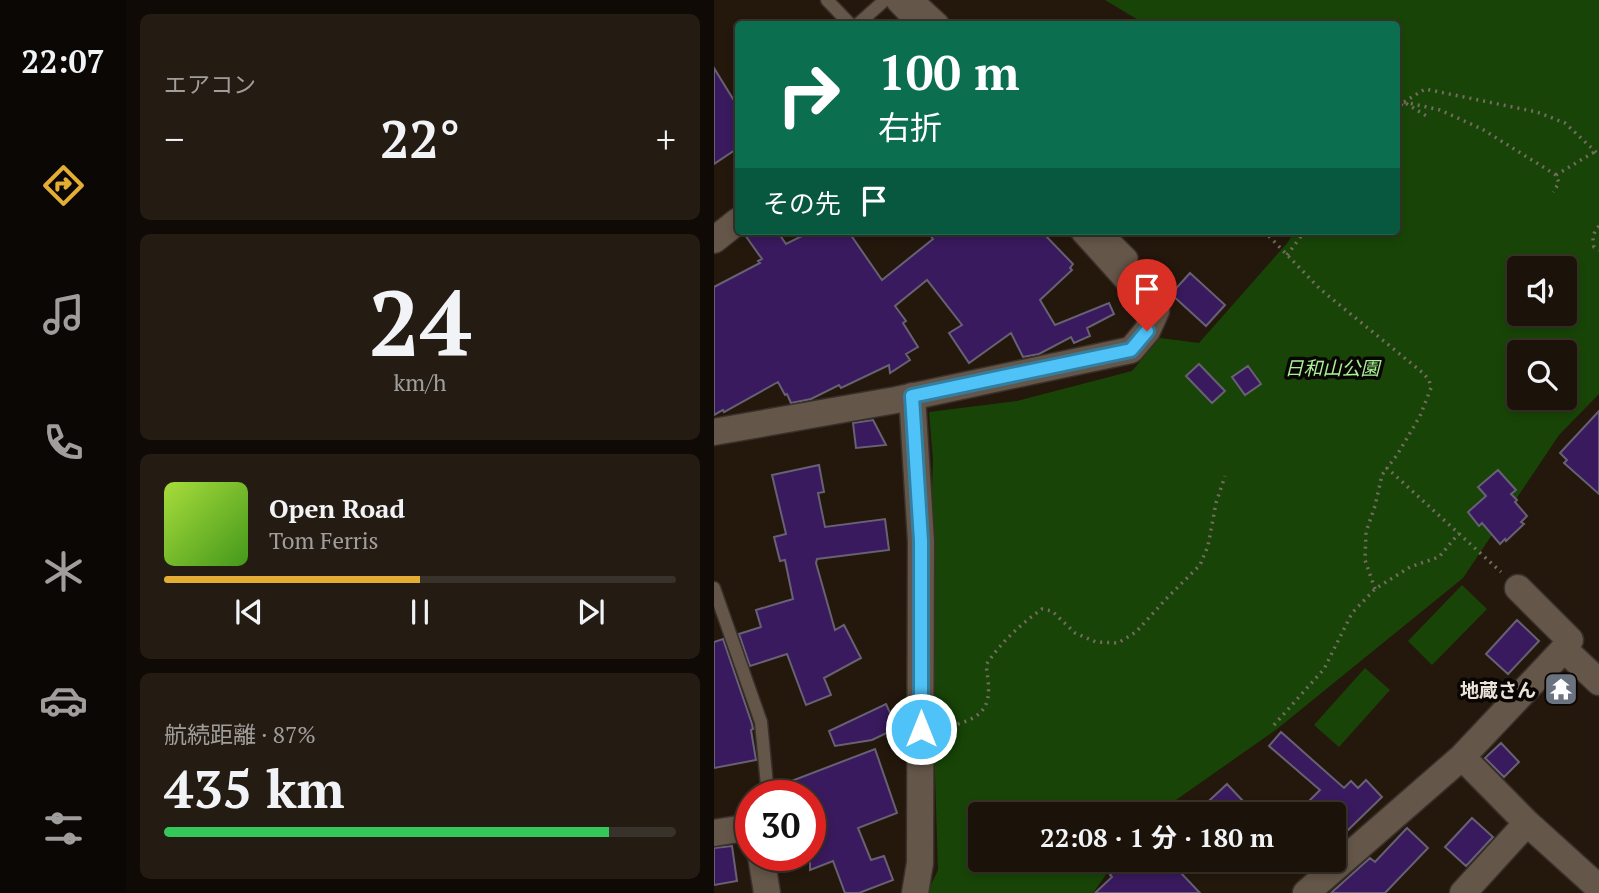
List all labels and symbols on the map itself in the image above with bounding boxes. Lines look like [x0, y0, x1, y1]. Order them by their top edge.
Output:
pin [1117, 259, 1177, 331]
park label: 日和山公園 [1284, 355, 1382, 380]
temple icon: 地蔵さん [1542, 670, 1580, 708]
place label: 地蔵さん [1460, 677, 1536, 702]
position arrow [884, 692, 958, 766]
speed limit sign: 30 [735, 780, 826, 871]

